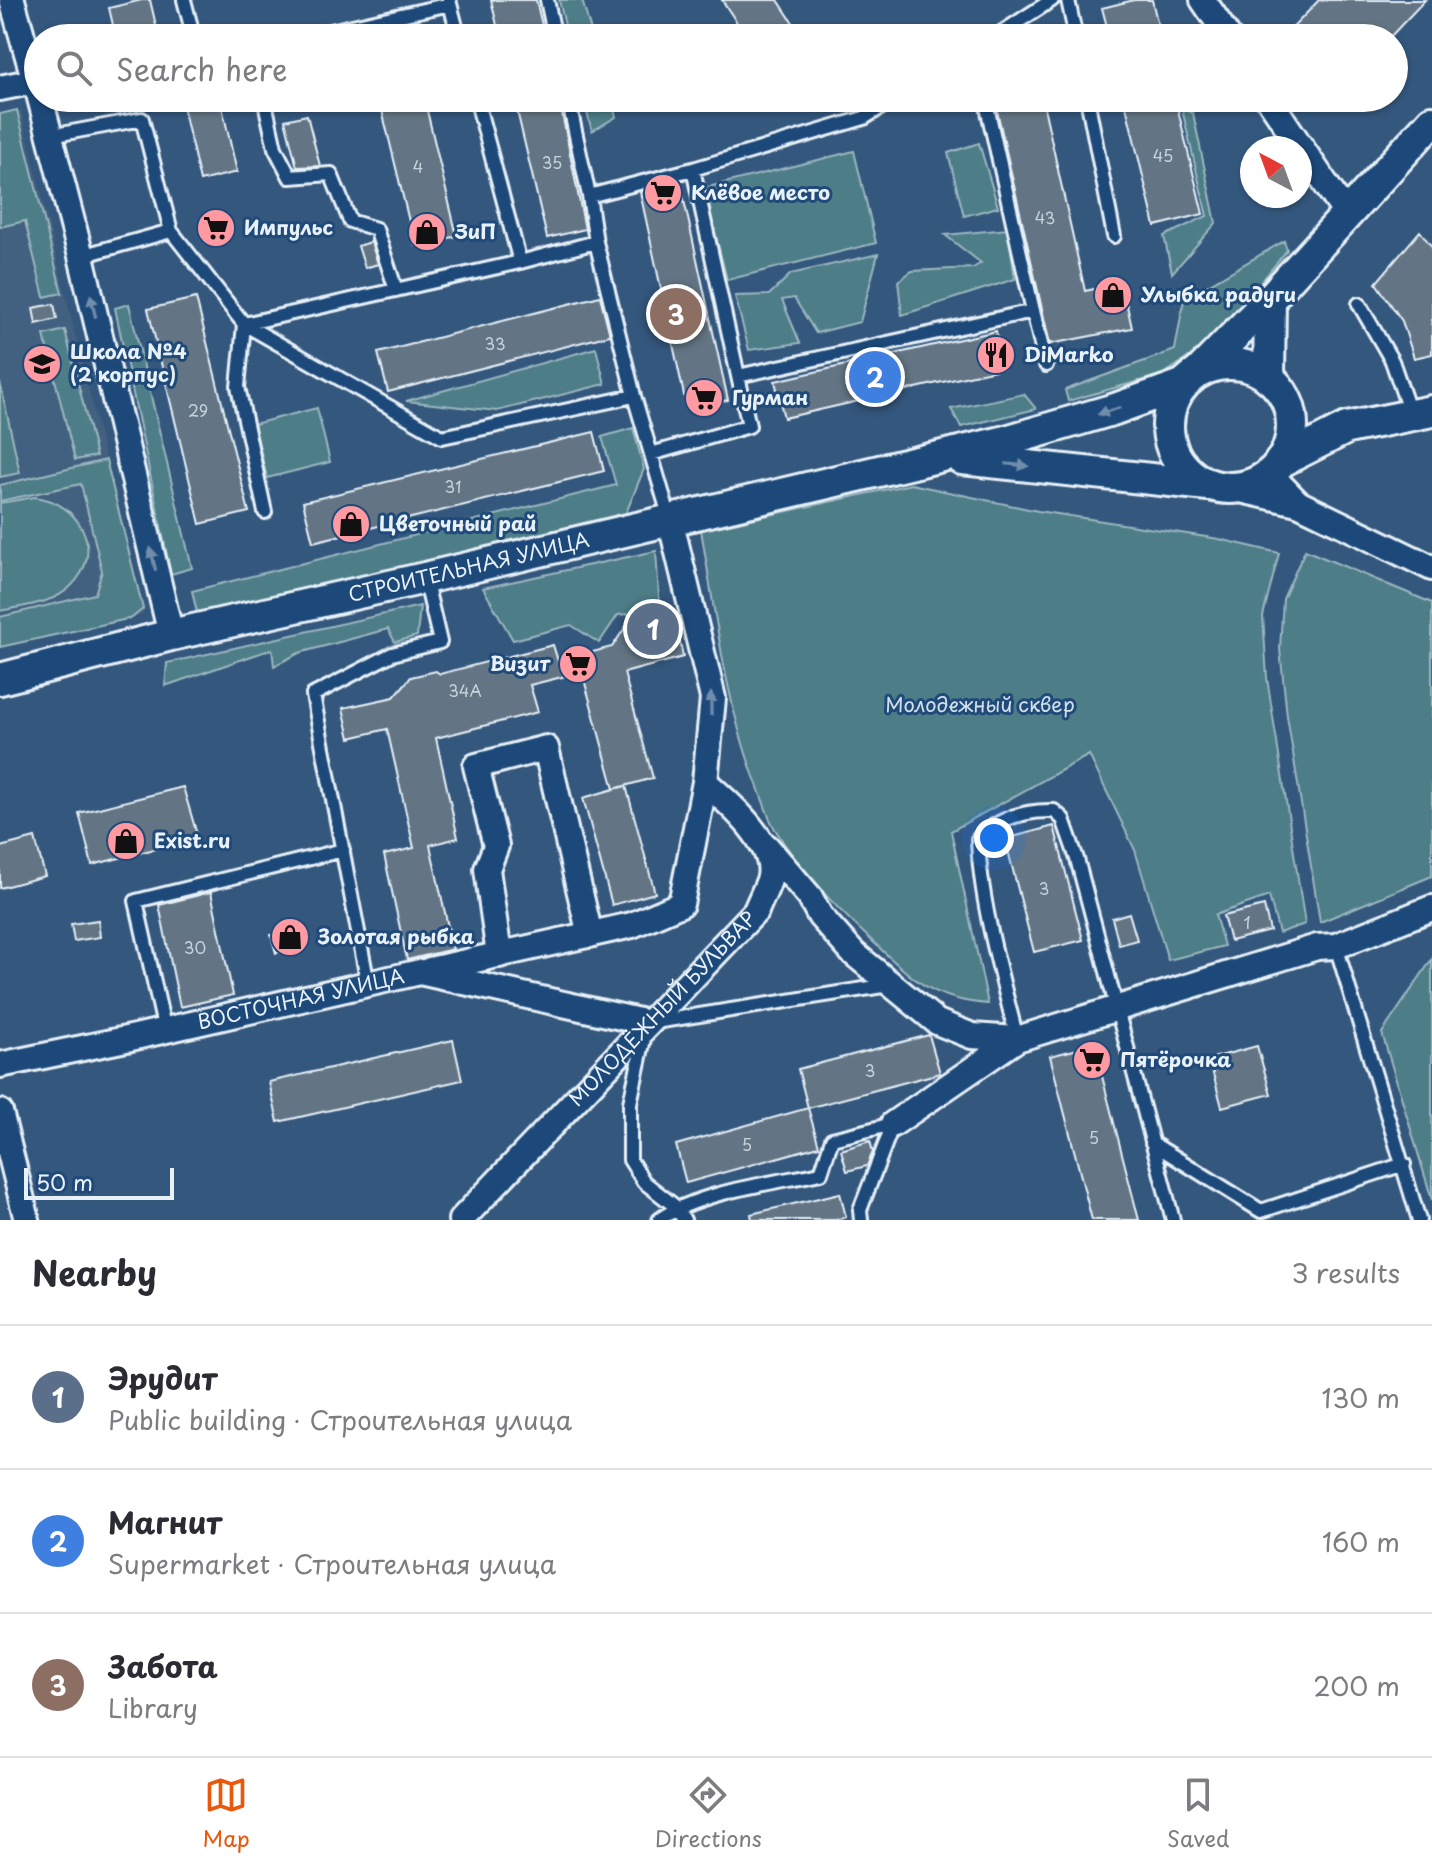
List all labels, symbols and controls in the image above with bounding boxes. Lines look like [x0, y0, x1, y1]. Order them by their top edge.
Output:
search box [24, 24, 1408, 112]
icon: search [52, 46, 96, 90]
text: Search here [116, 46, 288, 91]
north arrow [1240, 136, 1312, 208]
house number: 45 [1153, 143, 1173, 167]
house number: 35 [542, 150, 562, 174]
house number: 4 [413, 154, 423, 178]
supermarket icon: Клёвое место [642, 172, 684, 214]
place label: Клёвое место [691, 177, 830, 207]
house number: 43 [1035, 205, 1055, 229]
supermarket icon: Импульс [195, 207, 237, 249]
shop icon: ЗиП [406, 211, 448, 253]
place label: Импульс [244, 212, 334, 242]
place label: ЗиП [454, 216, 496, 246]
shop icon: Улыбка радуги [1092, 274, 1134, 316]
place label: Улыбка радуги [1140, 279, 1296, 309]
pin: 3 [650, 284, 702, 344]
one-way arrow [86, 294, 99, 319]
house number: 33 [484, 331, 506, 355]
restaurant icon: DiMarko [975, 334, 1017, 376]
place label: Школа №4 (2 корпус) [70, 336, 187, 389]
place label: DiMarko [1024, 339, 1114, 369]
school or university icon: Школа №4 (2 корпус) [21, 343, 63, 385]
pin: 2 [849, 347, 901, 407]
supermarket icon: Гурман [683, 377, 725, 419]
place label: Гурман [732, 382, 808, 412]
house number: 29 [188, 398, 208, 422]
one-way arrow [1097, 405, 1121, 418]
one-way arrow [1005, 458, 1030, 471]
house number: 31 [445, 474, 461, 498]
shop icon: Цветочный рай [330, 503, 372, 545]
place label: Цветочный рай [379, 508, 537, 538]
street label: СТРОИТЕЛЬНАЯ УЛИЦА [345, 524, 592, 609]
one-way arrow [146, 547, 159, 572]
pin: 1 [627, 599, 679, 659]
supermarket icon: Визит [557, 643, 599, 685]
place label: Визит [490, 648, 551, 678]
house number: 34А [448, 678, 482, 702]
park label: Молодежный сквер [885, 689, 1075, 719]
one-way arrow [705, 691, 717, 717]
your location [974, 818, 1014, 858]
shop icon: Exist.ru [105, 820, 147, 862]
place label: Exist.ru [154, 825, 230, 855]
house number: 3 [1039, 876, 1049, 900]
street label: МОЛОДЁЖНЫЙ БУЛЬВАР [561, 904, 763, 1113]
house number: 1 [1243, 910, 1251, 934]
shop icon: Золотая рыбка [269, 916, 311, 958]
place label: Золотая рыбка [317, 921, 475, 951]
house number: 30 [184, 935, 206, 959]
street label: ВОСТОЧНАЯ УЛИЦА [194, 960, 407, 1036]
supermarket icon: Пятёрочка [1071, 1039, 1113, 1081]
place label: Пятёрочка [1120, 1044, 1231, 1074]
house number: 3 [865, 1058, 875, 1082]
house number: 5 [1089, 1125, 1099, 1149]
house number: 5 [742, 1132, 752, 1156]
scale bar [24, 1164, 174, 1200]
text: 50 m [36, 1165, 93, 1198]
text: Nearby [32, 1246, 157, 1298]
text: 3 results [1292, 1253, 1400, 1292]
text: Эрудит [108, 1355, 217, 1400]
text: 1 [52, 1378, 64, 1417]
text: 130 m [1321, 1378, 1400, 1417]
text: Public building · Строительная улица [108, 1400, 572, 1439]
text: Магнит [108, 1499, 222, 1544]
text: 2 [49, 1522, 67, 1561]
text: 160 m [1322, 1522, 1400, 1561]
text: Supermarket · Строительная улица [108, 1544, 556, 1583]
text: Забота [108, 1643, 218, 1688]
text: 3 [49, 1666, 67, 1705]
text: 200 m [1313, 1666, 1400, 1705]
text: Library [108, 1688, 198, 1727]
tab: Map [203, 1773, 250, 1854]
tab: Directions [655, 1773, 762, 1854]
tab: Saved [1167, 1773, 1229, 1854]

